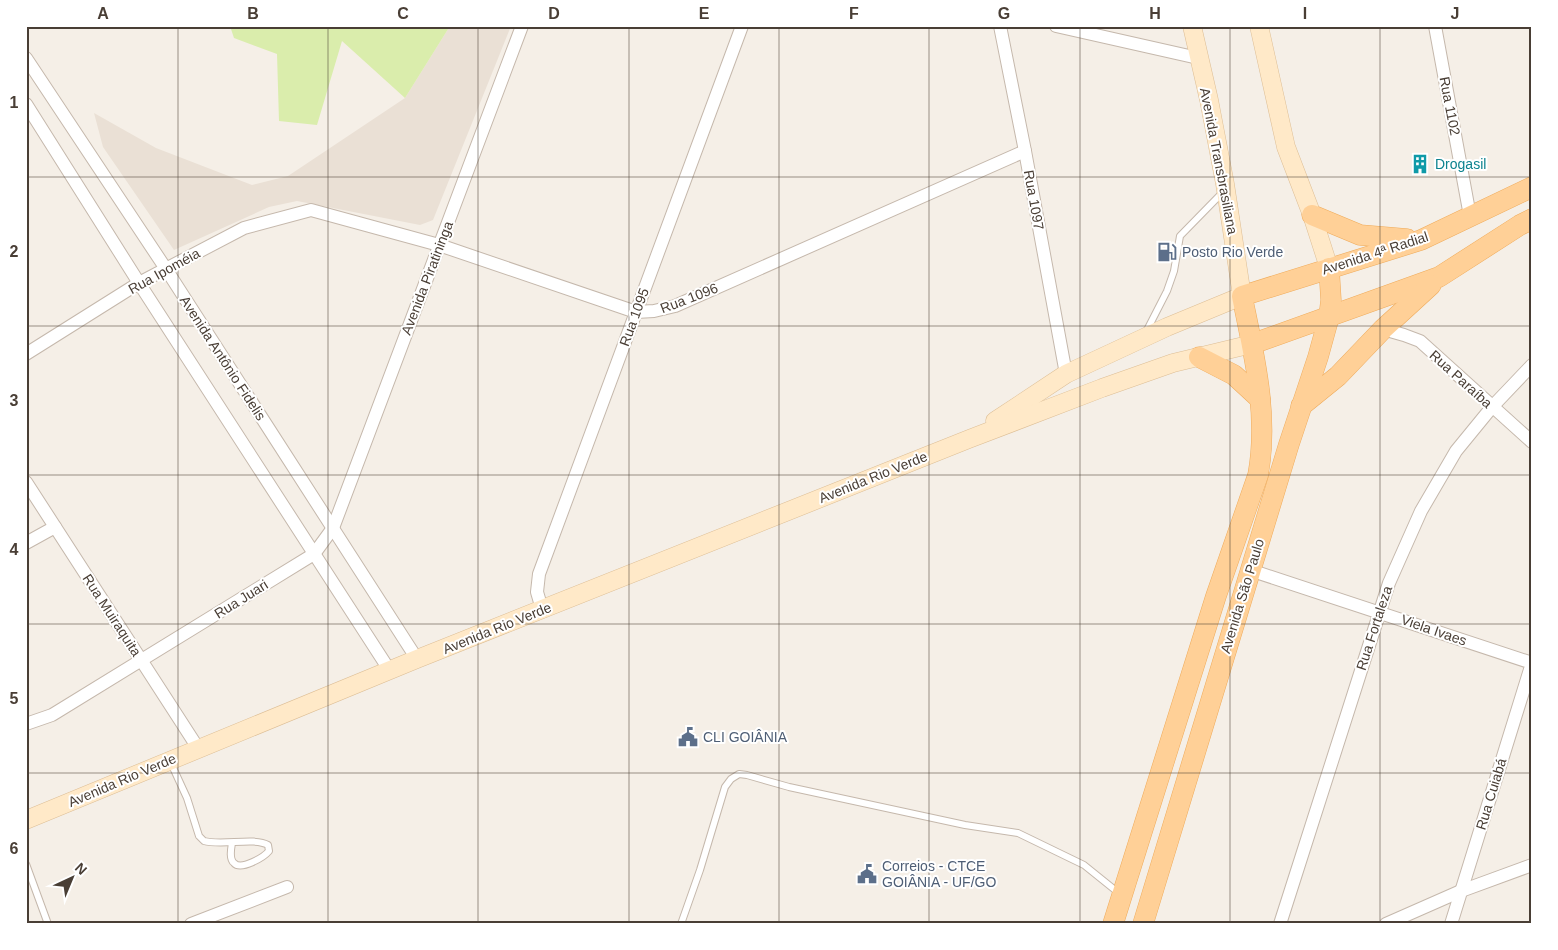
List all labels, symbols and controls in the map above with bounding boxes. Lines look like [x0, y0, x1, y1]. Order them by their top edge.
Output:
text: A [97, 5, 109, 22]
text: B [247, 5, 259, 22]
text: C [397, 5, 409, 22]
text: D [548, 5, 560, 22]
text: E [699, 5, 710, 22]
text: F [849, 5, 859, 22]
text: G [998, 5, 1010, 22]
text: H [1149, 5, 1161, 22]
text: I [1303, 5, 1307, 22]
text: J [1451, 5, 1459, 22]
street label: Rua 1102 [1436, 75, 1464, 137]
street label: Avenida Transbrasiliana [1197, 86, 1241, 236]
text: 1 [10, 94, 19, 111]
building icon: Drogasil [1409, 153, 1431, 175]
place label: Drogasil [1435, 156, 1486, 172]
street label: Rua 1097 [1021, 169, 1047, 231]
street label: Avenida Piratininga [398, 219, 456, 337]
street label: Avenida 4ª Radial [1320, 228, 1430, 278]
fuel station icon: Posto Rio Verde [1156, 241, 1178, 263]
text: 2 [10, 243, 19, 260]
place label: Posto Rio Verde [1182, 244, 1283, 260]
street label: Rua Ipoméia [125, 245, 203, 297]
street label: Rua 1096 [658, 280, 720, 316]
street label: Rua 1095 [616, 286, 652, 348]
street label: Avenida Antônio Fidelis [177, 293, 269, 423]
street label: Rua Paraíba [1426, 347, 1496, 411]
text: 3 [10, 392, 19, 409]
street label: Avenida Rio Verde [816, 448, 930, 506]
street label: Avenida São Paulo [1217, 537, 1267, 655]
text: 4 [10, 541, 19, 558]
street label: Rua Muiraquita [79, 571, 145, 659]
street label: Rua Juari [211, 576, 271, 622]
street label: Rua Fortaleza [1353, 584, 1395, 672]
street label: Avenida Rio Verde [440, 599, 554, 657]
street label: Viela Ivaes [1399, 611, 1469, 649]
text: 5 [10, 690, 19, 707]
public building icon: CLI GOIÂNIA [677, 726, 699, 748]
place label: CLI GOIÂNIA [703, 729, 788, 745]
street label: Avenida Rio Verde [66, 750, 179, 810]
street label: Rua Cuiabá [1473, 756, 1510, 832]
text: 6 [10, 840, 19, 857]
north arrow [48, 852, 98, 902]
place label: Correios - CTCE GOIÂNIA - UF/GO [882, 858, 996, 890]
text: N [72, 859, 90, 878]
public building icon: Correios - CTCE GOIÂNIA - UF/GO [856, 863, 878, 885]

